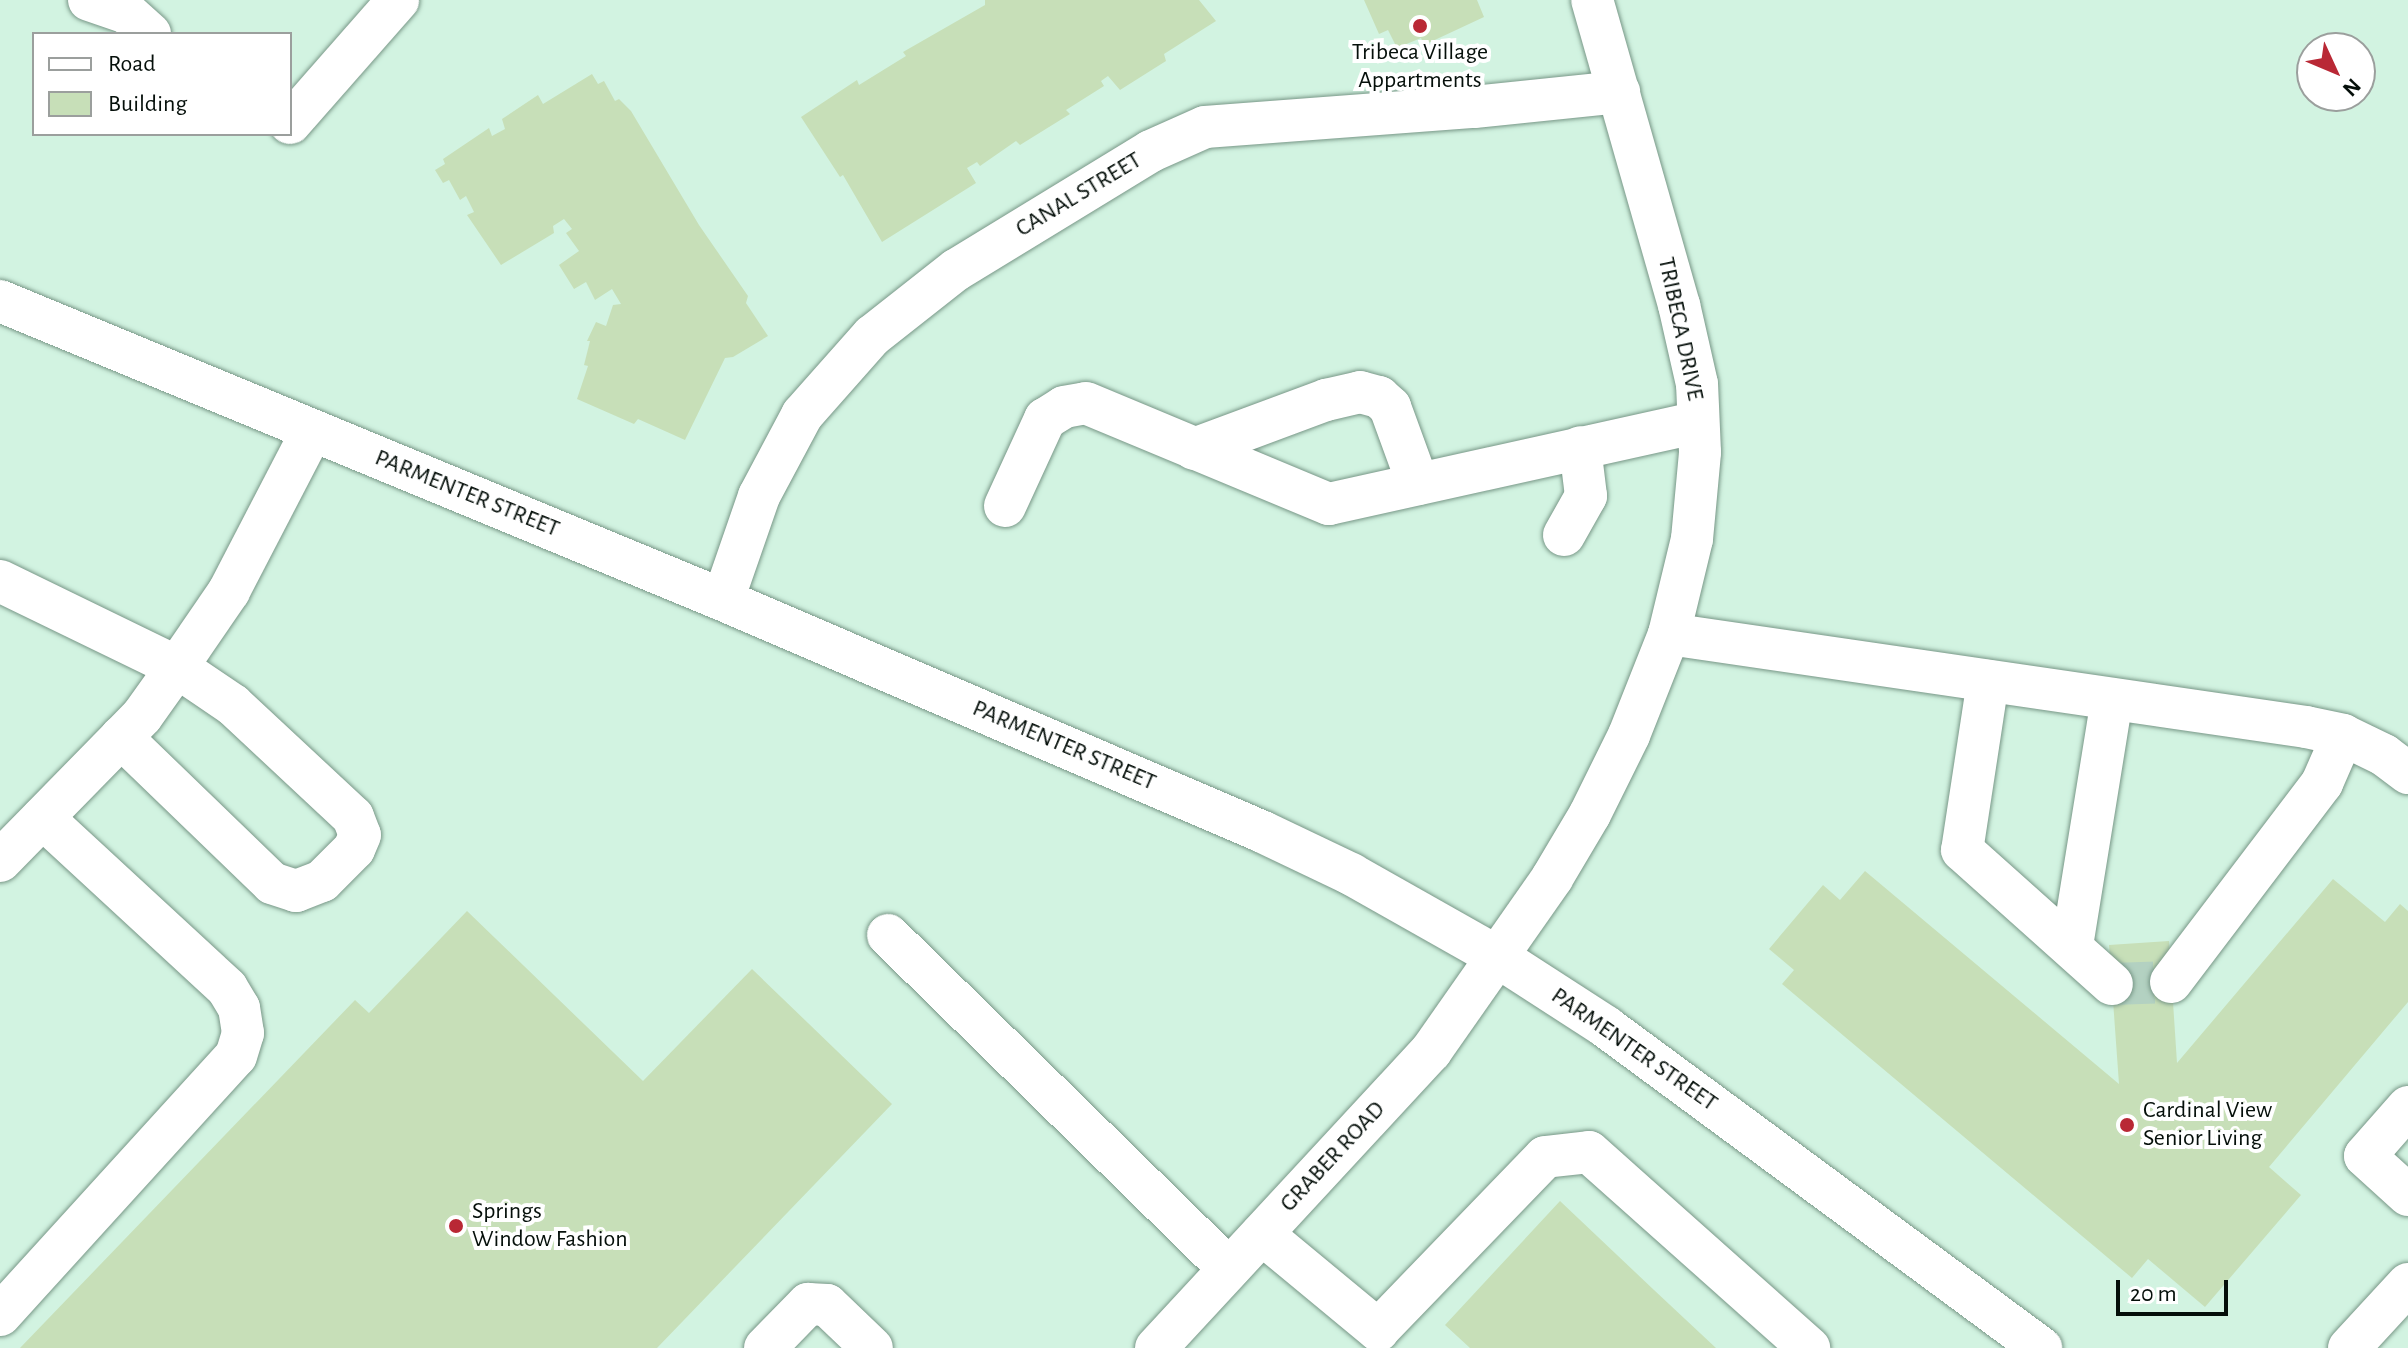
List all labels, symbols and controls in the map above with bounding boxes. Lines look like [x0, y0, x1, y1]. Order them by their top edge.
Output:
marker: Tribeca Village Appartments [1411, 17, 1429, 35]
legend [32, 32, 292, 136]
north arrow [2296, 32, 2376, 112]
place label: Tribeca Village Appartments [1352, 39, 1488, 95]
text: Road [108, 52, 156, 76]
text: N [2339, 74, 2365, 100]
text: Building [108, 92, 187, 116]
street label: CANAL STREET [1011, 146, 1147, 244]
street label: TRIBECA DRIVE [1651, 255, 1709, 403]
street label: PARMENTER STREET [370, 444, 564, 544]
street label: PARMENTER STREET [968, 694, 1160, 798]
street label: PARMENTER STREET [1545, 982, 1723, 1118]
street label: GRABER ROAD [1274, 1096, 1392, 1218]
place label: Cardinal View Senior Living [2143, 1097, 2272, 1153]
marker: Cardinal View Senior Living [2118, 1116, 2136, 1134]
place label: Springs Window Fashion [472, 1198, 628, 1254]
marker: Springs Window Fashion [447, 1217, 465, 1235]
scale bar [2120, 1264, 2232, 1314]
text: 20 m [2130, 1282, 2177, 1306]

